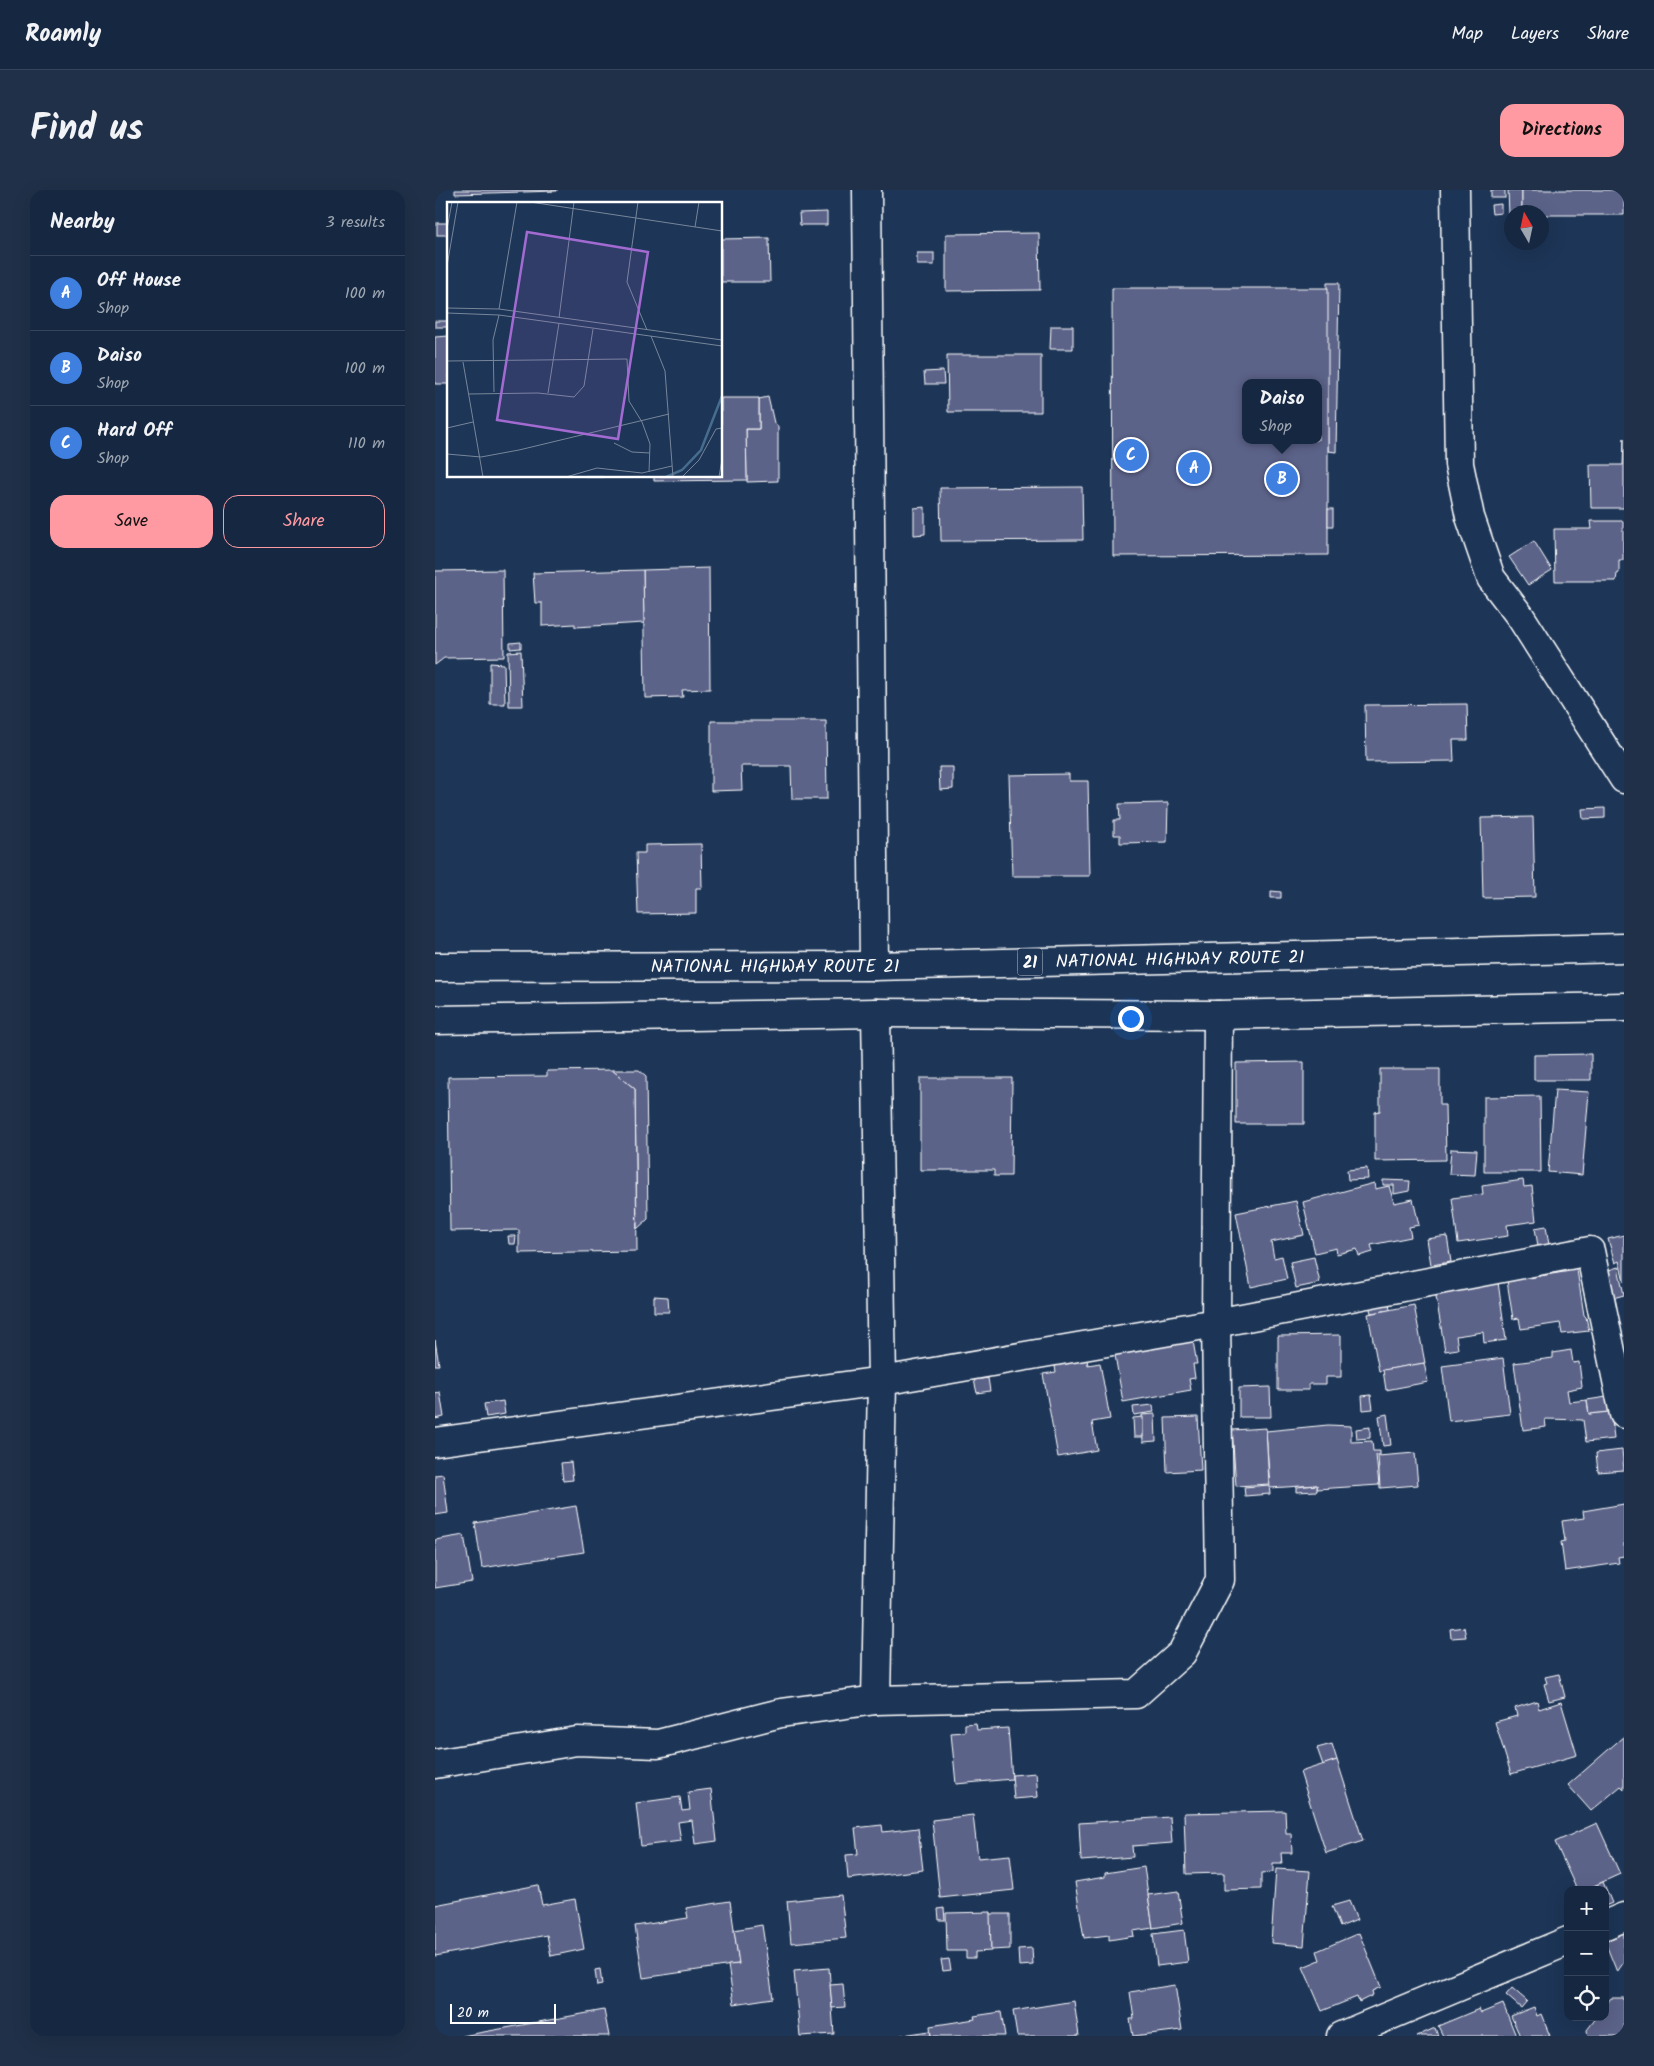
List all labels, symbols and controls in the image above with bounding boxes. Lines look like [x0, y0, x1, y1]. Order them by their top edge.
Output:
text: Roamly [25, 15, 101, 54]
text: Map [1452, 20, 1483, 49]
text: Layers [1511, 20, 1559, 49]
text: Share [1587, 20, 1629, 49]
text: Find us [30, 102, 143, 158]
button: Directions [1500, 104, 1624, 157]
inset map [447, 202, 723, 478]
north arrow [1504, 205, 1549, 250]
text: Nearby [50, 206, 115, 239]
text: 3 results [326, 210, 385, 235]
text: Off House [97, 266, 181, 296]
text: A [61, 281, 71, 306]
text: 100 m [345, 281, 385, 306]
text: Shop [97, 296, 129, 321]
text: Daiso [97, 341, 142, 371]
text: B [61, 356, 71, 381]
text: 100 m [345, 356, 385, 381]
text: Shop [97, 371, 129, 396]
popup [1242, 379, 1322, 444]
text: Daiso [1260, 384, 1304, 414]
text: Shop [1260, 414, 1292, 439]
text: Hard Off [97, 416, 172, 446]
text: C [61, 431, 71, 456]
text: 110 m [348, 431, 385, 456]
pin: C [1115, 436, 1147, 474]
text: Shop [97, 446, 129, 471]
pin: A [1178, 449, 1210, 487]
pin: B [1266, 460, 1298, 498]
button: Save [50, 495, 213, 548]
button: Share [223, 495, 385, 548]
street label: NATIONAL HIGHWAY ROUTE 21 [1055, 944, 1305, 977]
road number: 21 [1017, 949, 1043, 976]
street label: NATIONAL HIGHWAY ROUTE 21 [651, 953, 899, 982]
your location [1118, 1006, 1144, 1032]
map controls [1564, 1886, 1609, 2021]
button: + [1564, 1886, 1609, 1931]
button: − [1564, 1931, 1609, 1976]
button: locate [1564, 1976, 1609, 2021]
scale bar [450, 2001, 556, 2024]
text: 20 m [457, 2002, 489, 2024]

